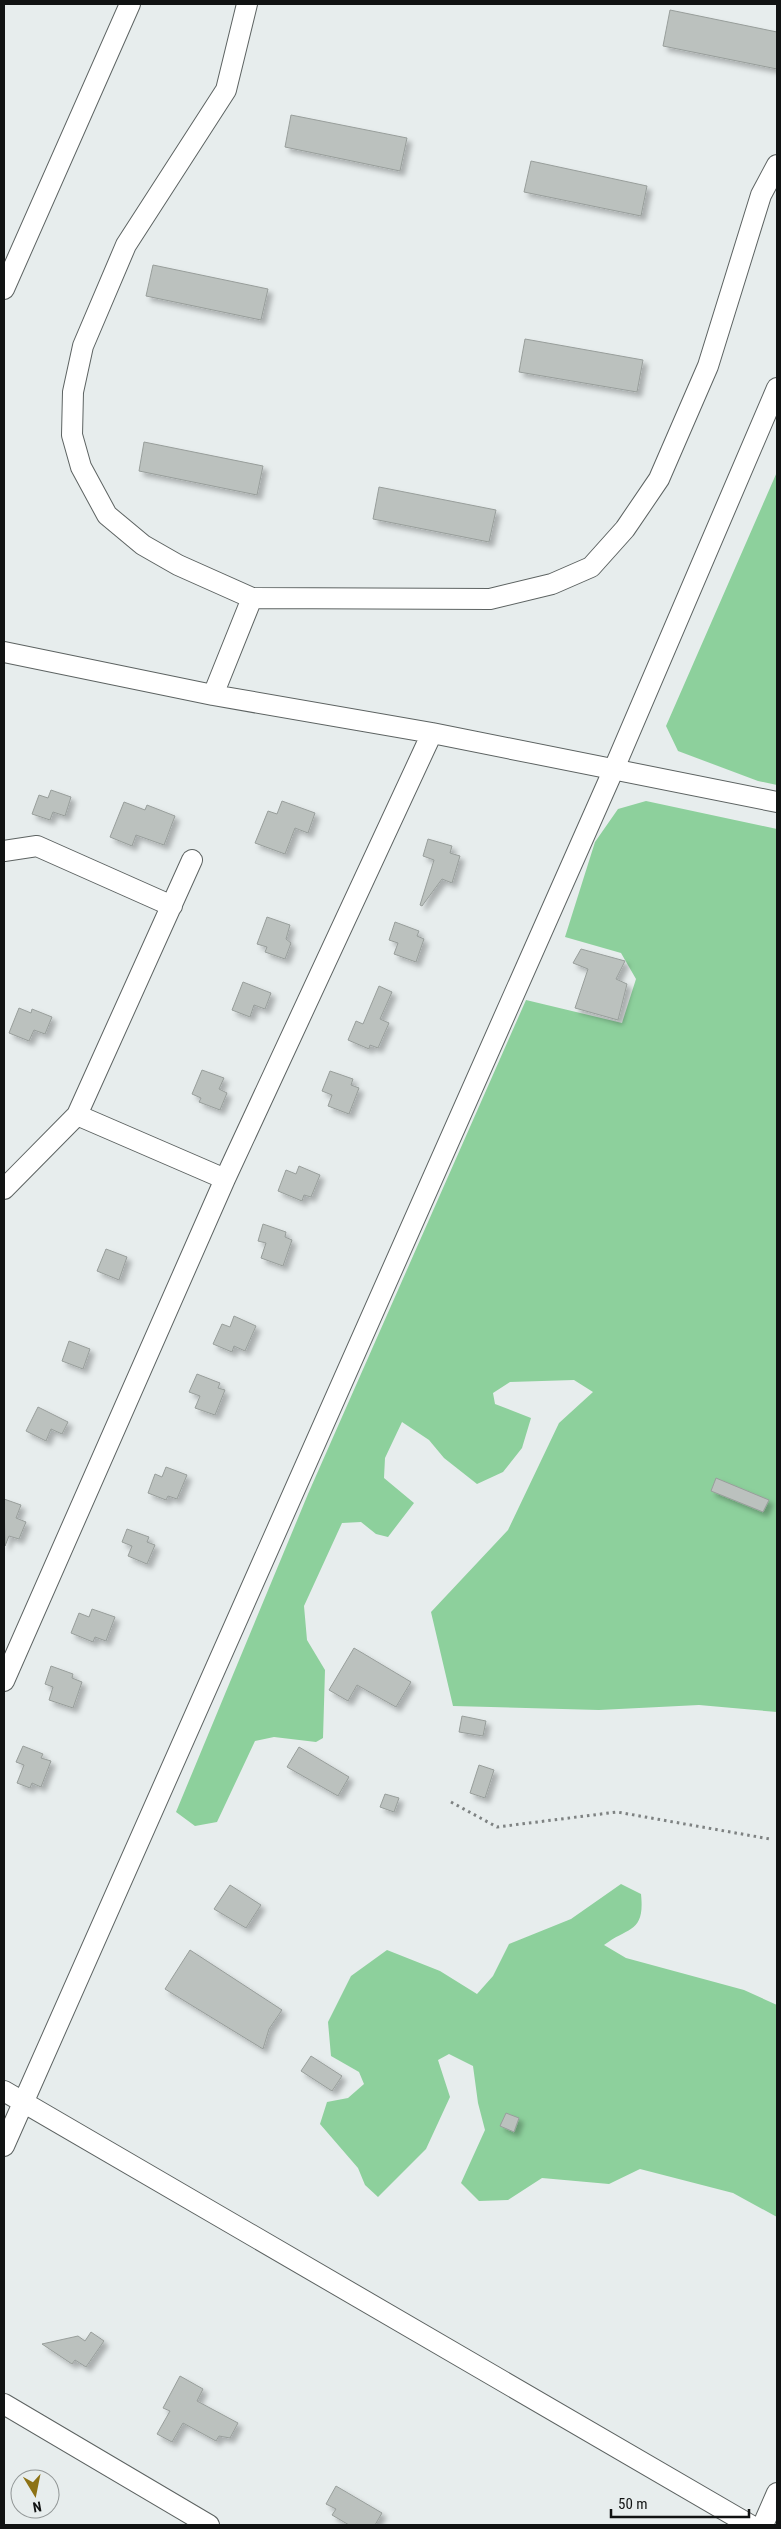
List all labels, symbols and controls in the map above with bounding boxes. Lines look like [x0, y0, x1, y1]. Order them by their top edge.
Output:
north arrow [10, 2469, 60, 2519]
scale bar [611, 2486, 748, 2518]
text: 50 m [618, 2495, 648, 2513]
text: N [32, 2498, 43, 2515]

